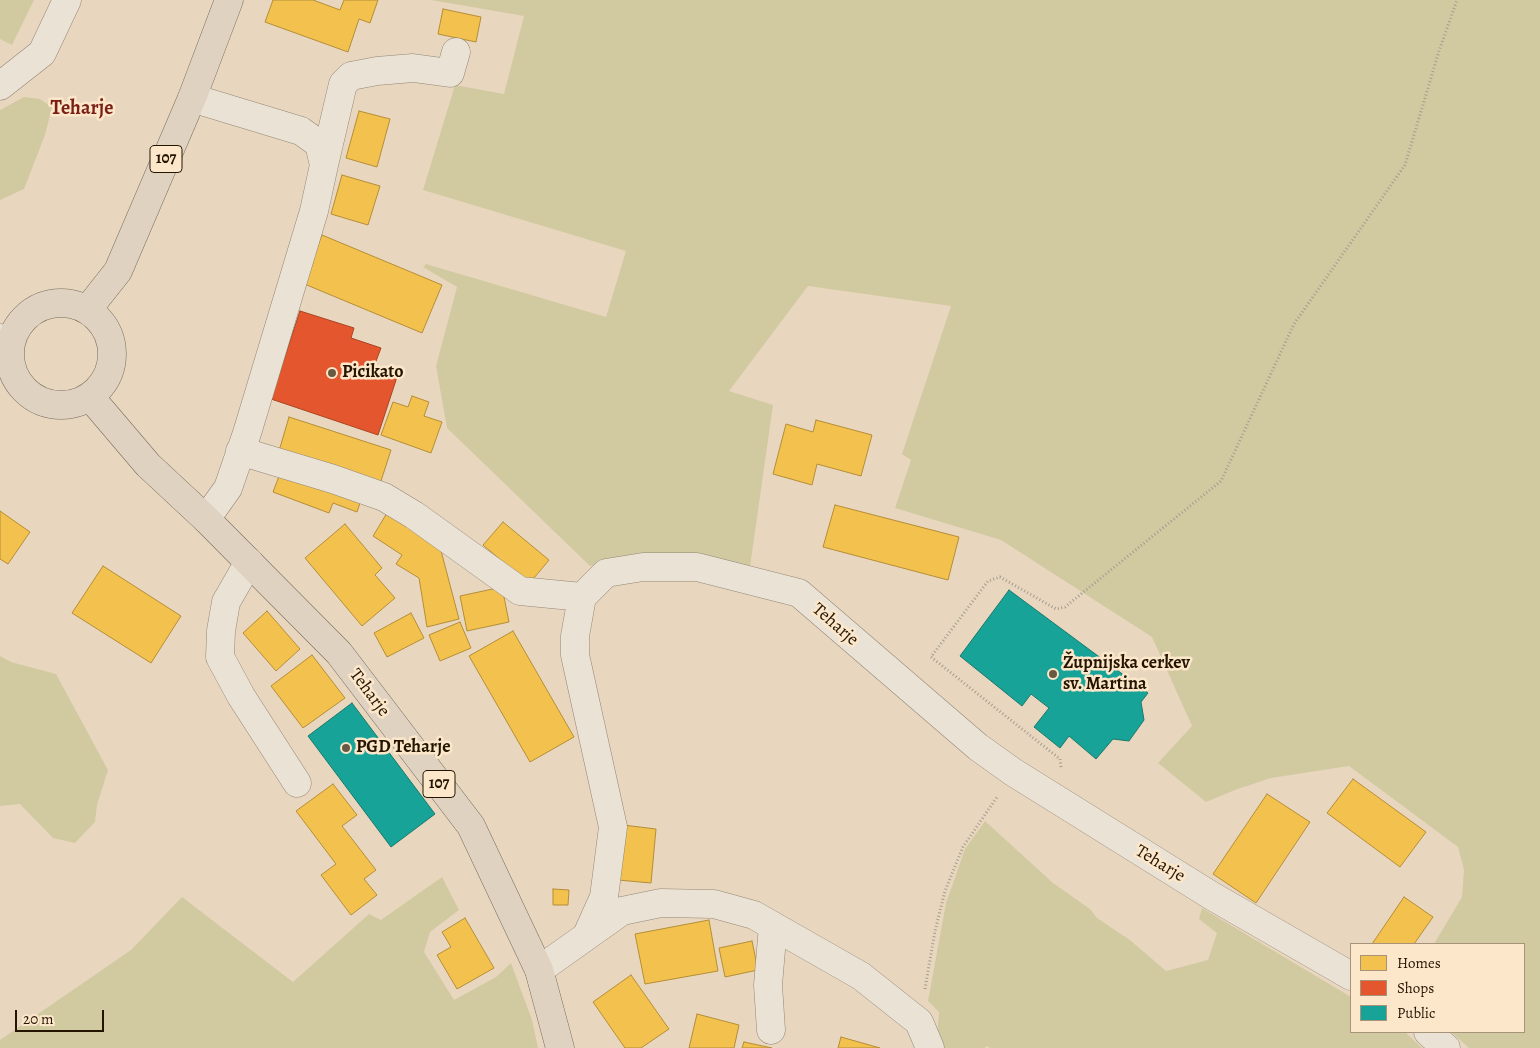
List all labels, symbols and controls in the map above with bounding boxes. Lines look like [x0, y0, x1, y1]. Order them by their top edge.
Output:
district label: Teharje [50, 97, 114, 121]
road number: 107 [150, 146, 182, 172]
place label: Picikato [342, 362, 404, 384]
marker: Picikato [326, 367, 338, 379]
street label: Teharje [807, 599, 863, 651]
place label: Župnijska cerkev sv. Martina [1063, 653, 1190, 696]
street label: Teharje [344, 665, 394, 721]
marker: Župnijska cerkev sv. Martina [1047, 668, 1059, 680]
place label: PGD Teharje [356, 737, 450, 759]
marker: PGD Teharje [340, 742, 352, 754]
road number: 107 [423, 771, 455, 798]
street label: Teharje [1131, 841, 1189, 887]
legend [1350, 943, 1525, 1033]
text: Homes [1397, 953, 1441, 973]
text: Shops [1397, 978, 1434, 998]
scale bar [18, 1000, 106, 1032]
text: Public [1397, 1003, 1435, 1023]
text: 20 m [23, 1009, 54, 1029]

